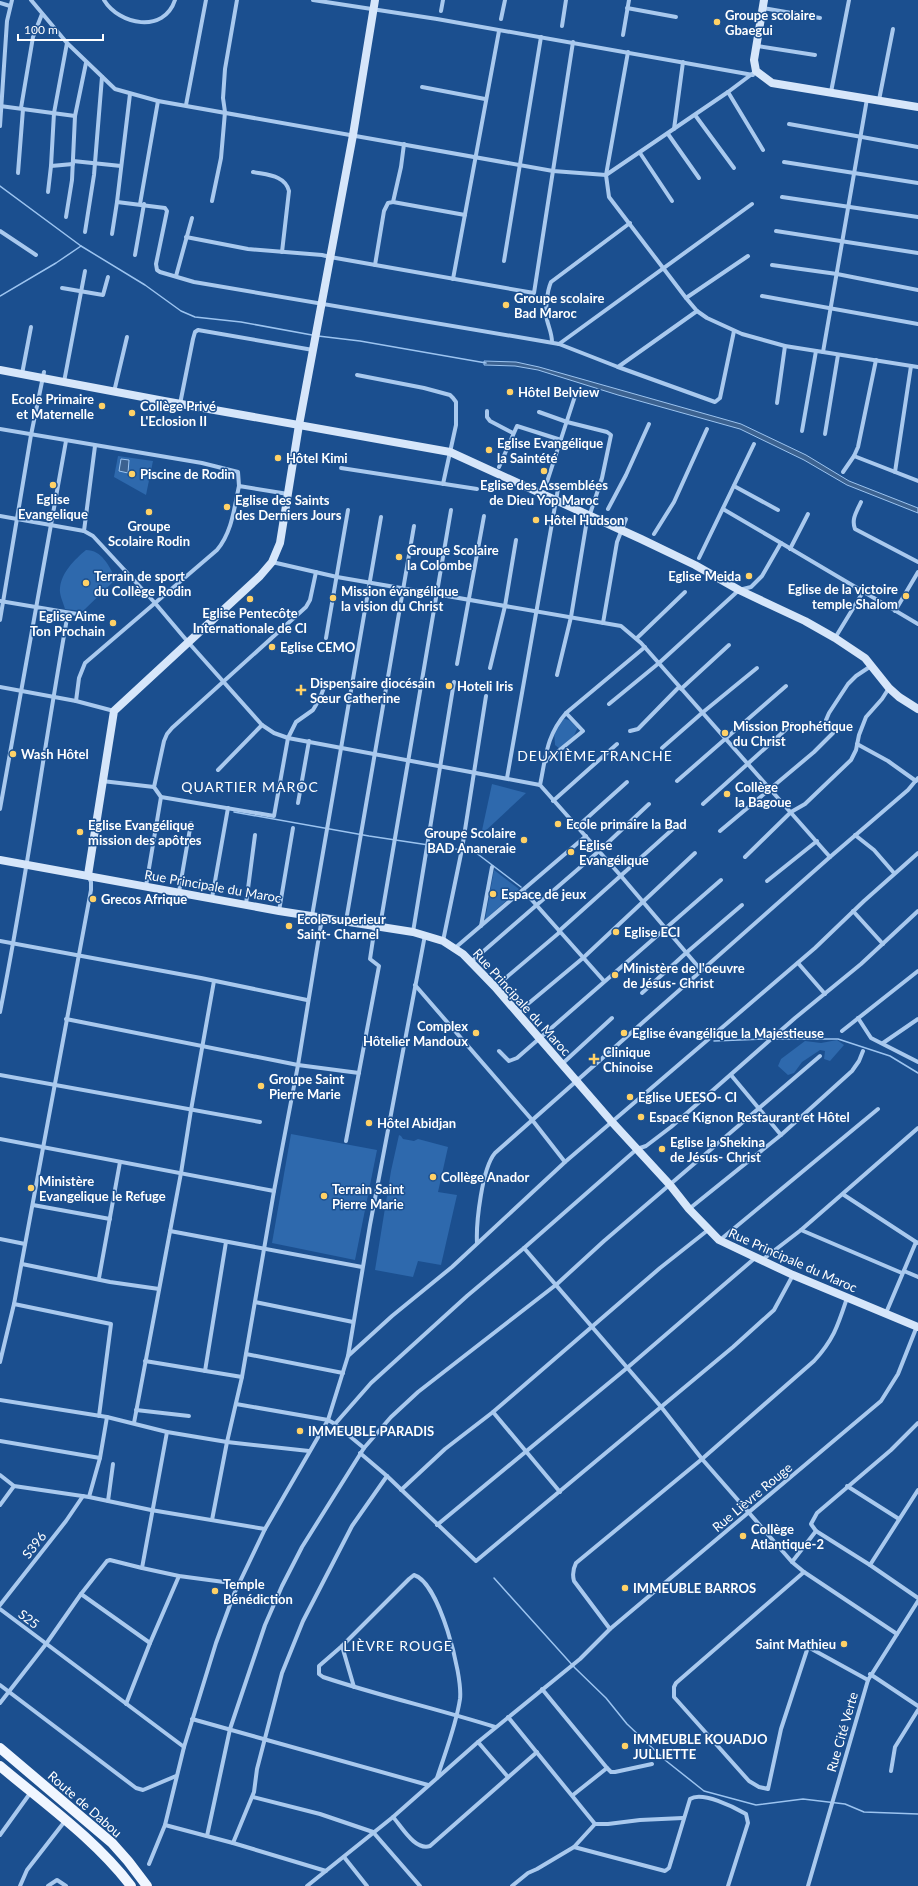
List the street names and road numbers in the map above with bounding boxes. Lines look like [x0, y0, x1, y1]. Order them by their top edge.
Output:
street label: Rue Principale du Maroc [143, 866, 283, 906]
street label: Rue Principale du Maroc [470, 945, 574, 1059]
street label: Rue Principale du Maroc [726, 1224, 860, 1296]
street label: Rue Lièvre Rouge [709, 1459, 795, 1535]
street label: S396 [19, 1528, 49, 1562]
street label: S25 [15, 1606, 43, 1632]
street label: Rue Cité Verte [823, 1690, 861, 1774]
street label: Route de Dabou [45, 1768, 125, 1840]

